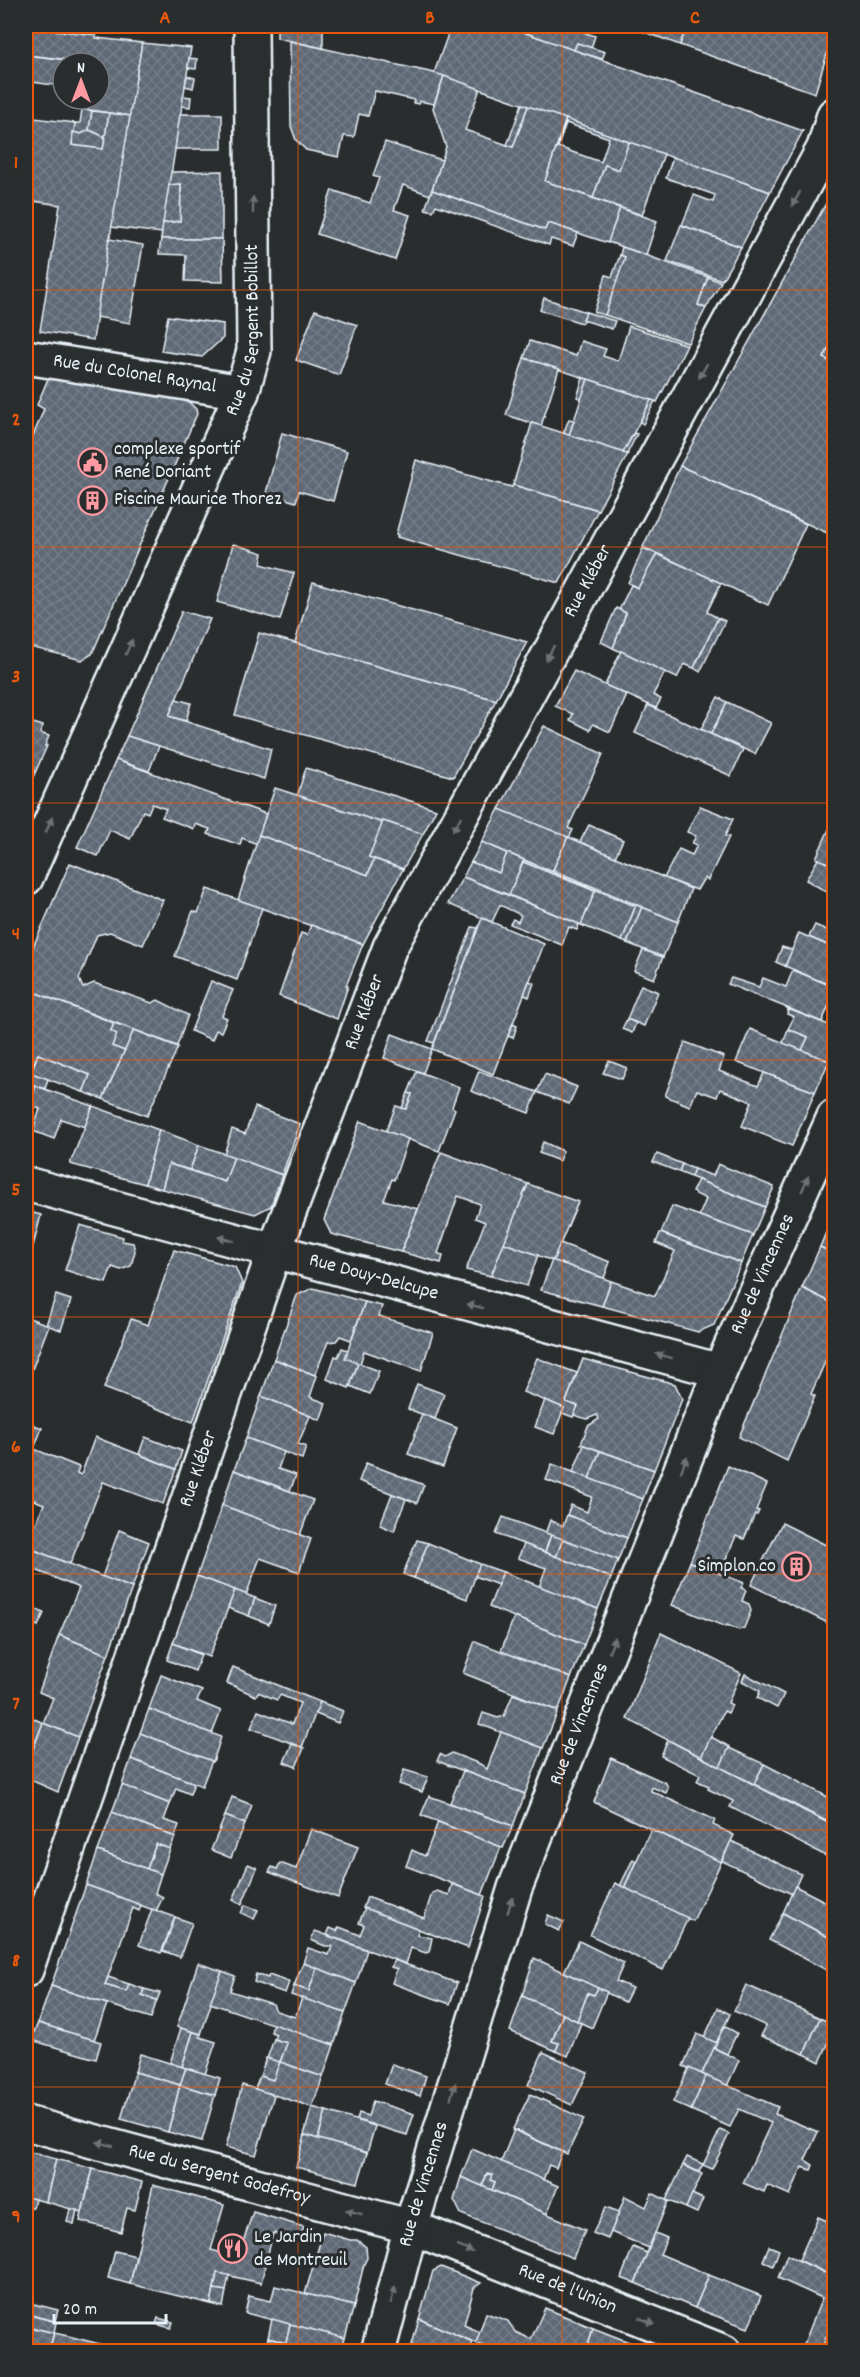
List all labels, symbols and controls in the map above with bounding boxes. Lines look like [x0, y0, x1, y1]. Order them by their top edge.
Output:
text: A [160, 5, 171, 33]
text: B [425, 5, 435, 33]
text: C [690, 5, 700, 33]
north arrow [51, 51, 111, 111]
text: N [77, 57, 85, 80]
text: 1 [14, 150, 18, 178]
one-way arrow [791, 191, 801, 208]
one-way arrow [248, 195, 257, 214]
street label: Rue du Sergent Bobillot [219, 244, 269, 421]
street label: Rue du Colonel Raynal [51, 348, 218, 402]
one-way arrow [698, 363, 708, 380]
text: 2 [12, 407, 20, 435]
place label: complexe sportif René Doriant [114, 436, 241, 487]
public building icon: complexe sportif René Doriant [77, 446, 109, 478]
building icon: Piscine Maurice Thorez [77, 484, 109, 516]
place label: Piscine Maurice Thorez [114, 486, 282, 514]
street label: Rue Kléber [557, 539, 620, 623]
one-way arrow [124, 638, 133, 655]
one-way arrow [545, 645, 555, 662]
text: 3 [12, 664, 20, 692]
one-way arrow [45, 816, 55, 834]
one-way arrow [452, 816, 462, 833]
text: 4 [12, 921, 20, 949]
street label: Rue Kléber [338, 970, 393, 1054]
one-way arrow [800, 1175, 809, 1192]
text: 5 [11, 1177, 21, 1205]
street label: Rue de Vincennes [724, 1209, 803, 1339]
one-way arrow [217, 1234, 235, 1243]
street label: Rue Douy-Delcupe [306, 1247, 442, 1309]
one-way arrow [466, 1301, 484, 1310]
one-way arrow [655, 1351, 673, 1361]
street label: Rue Kléber [173, 1426, 225, 1511]
text: 6 [11, 1434, 21, 1462]
one-way arrow [679, 1454, 689, 1472]
building icon: Simplon.co [781, 1551, 813, 1583]
place label: Simplon.co [697, 1553, 776, 1581]
one-way arrow [608, 1636, 617, 1654]
street label: Rue de Vincennes [543, 1659, 617, 1790]
text: 7 [12, 1691, 20, 1719]
one-way arrow [506, 1896, 515, 1914]
text: 8 [12, 1948, 20, 1976]
one-way arrow [449, 2082, 458, 2100]
street label: Rue de Vincennes [392, 2118, 457, 2250]
street label: Rue du Sergent Godefroy [125, 2137, 314, 2213]
one-way arrow [96, 2139, 115, 2149]
text: 9 [11, 2204, 21, 2232]
one-way arrow [345, 2207, 363, 2216]
place label: Le Jardin de Montreuil [254, 2224, 347, 2275]
restaurant icon: Le Jardin de Montreuil [217, 2233, 249, 2265]
one-way arrow [457, 2244, 475, 2254]
street label: Rue de l'Union [514, 2257, 621, 2322]
one-way arrow [389, 2286, 398, 2304]
scale bar [54, 2287, 166, 2325]
text: 20 m [63, 2298, 97, 2323]
one-way arrow [638, 2316, 656, 2326]

